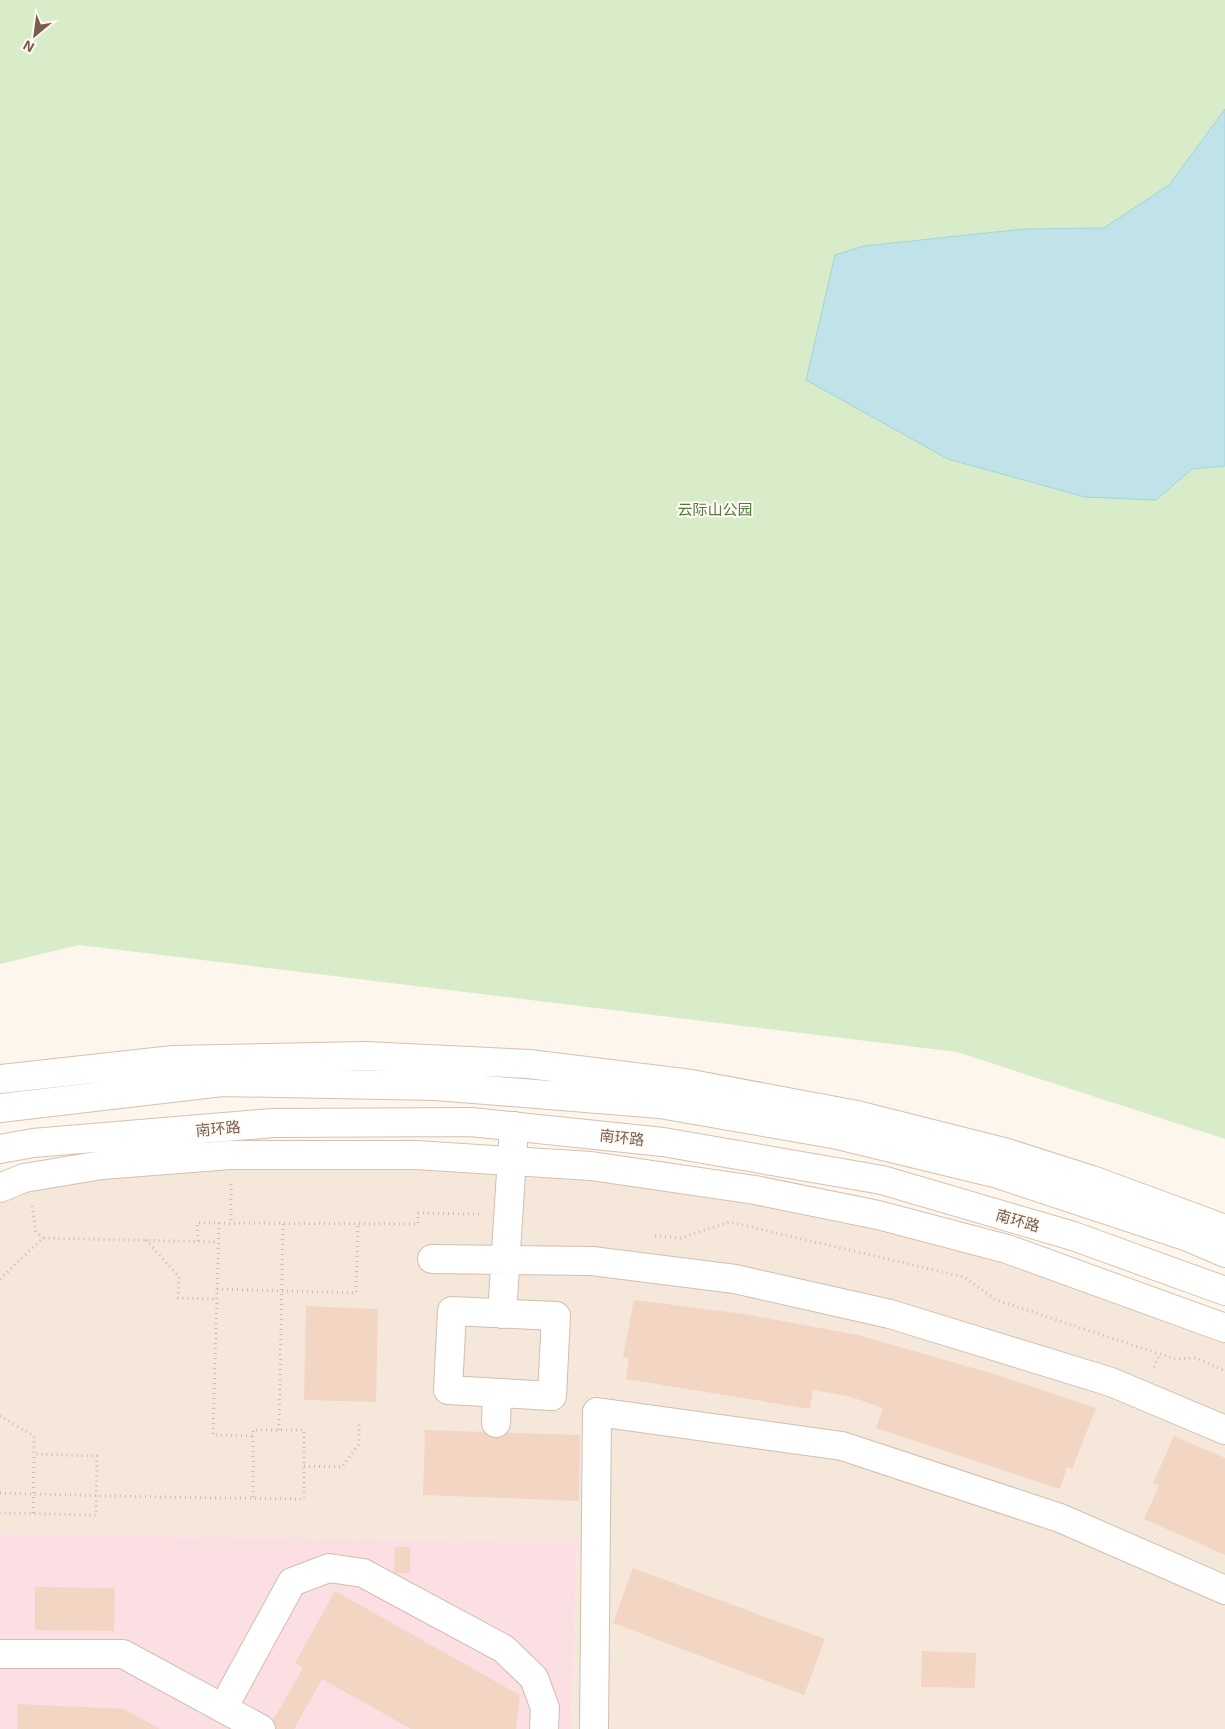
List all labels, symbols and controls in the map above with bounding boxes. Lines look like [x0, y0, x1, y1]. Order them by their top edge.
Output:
north arrow [10, 10, 60, 60]
text: N [20, 37, 37, 57]
park label: 云际山公园 [677, 500, 753, 518]
street label: 南环路 [195, 1117, 241, 1139]
street label: 南环路 [599, 1126, 645, 1148]
street label: 南环路 [994, 1205, 1042, 1235]

